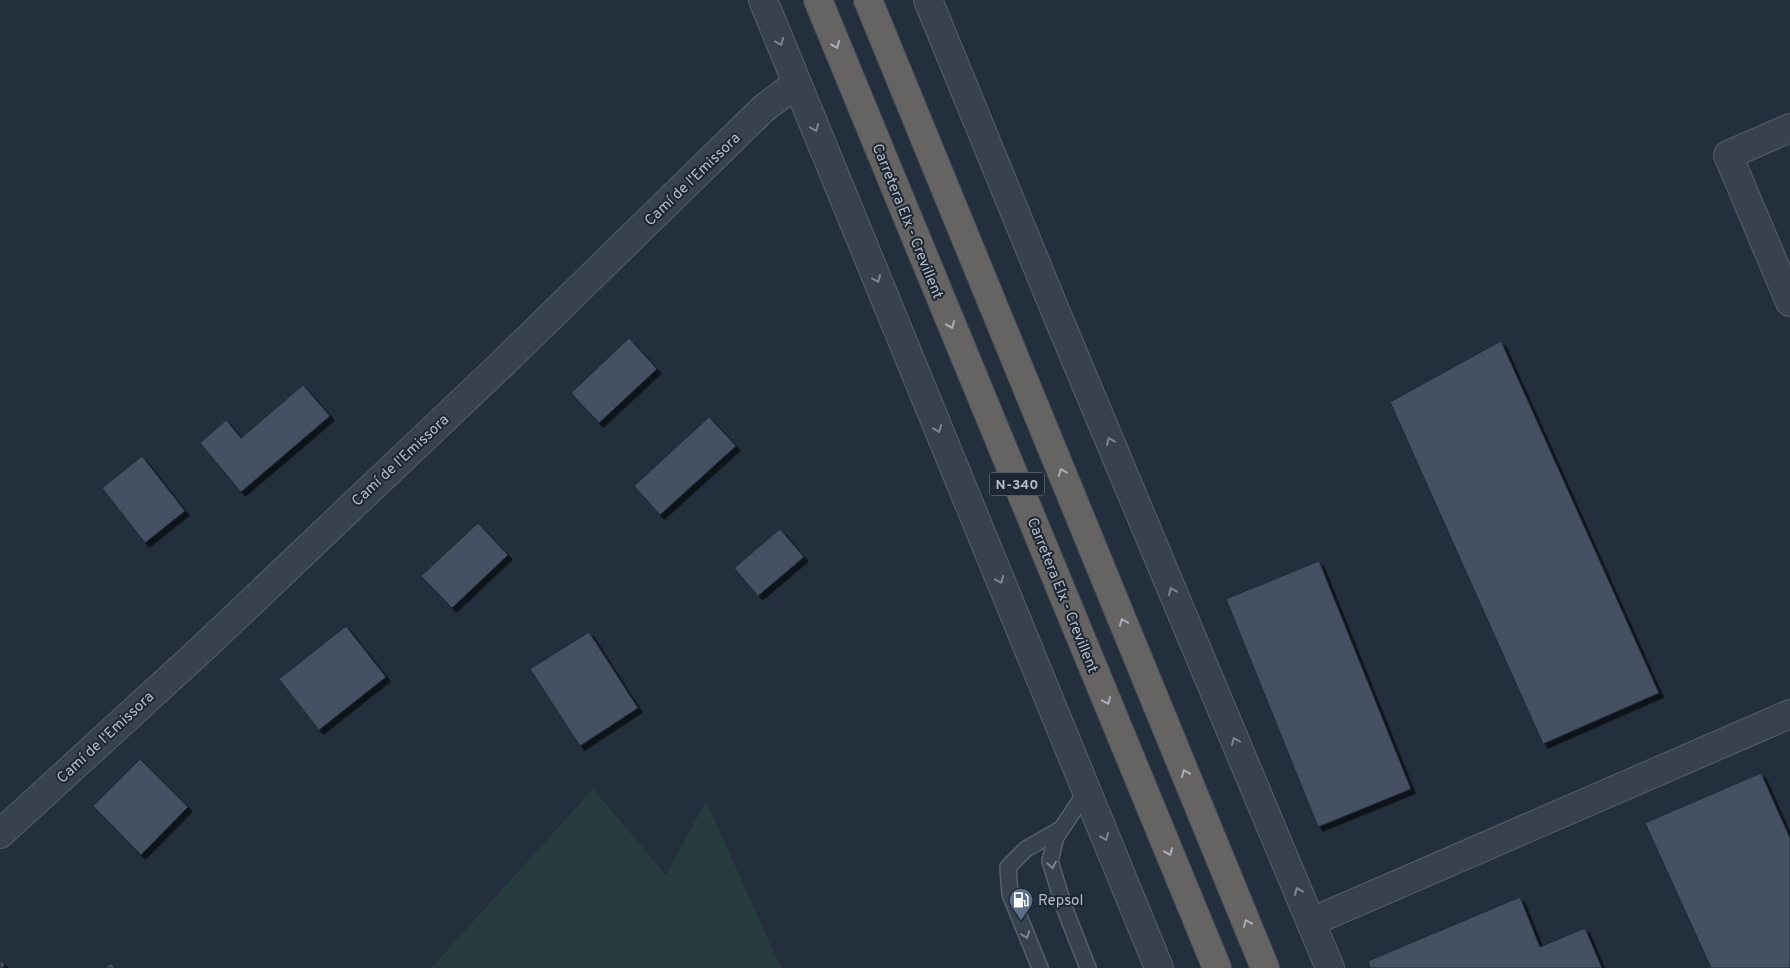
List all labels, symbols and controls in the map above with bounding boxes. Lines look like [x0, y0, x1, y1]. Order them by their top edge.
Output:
one-way arrow [773, 37, 784, 46]
one-way arrow [830, 40, 840, 49]
one-way arrow [810, 124, 820, 132]
street label: Camí de l'Emissora [641, 129, 745, 231]
street label: Carretera Elx - Crevillent [867, 141, 946, 302]
one-way arrow [870, 274, 881, 283]
one-way arrow [945, 320, 956, 329]
street label: Camí de l'Emissora [348, 411, 454, 511]
one-way arrow [932, 424, 942, 433]
one-way arrow [1105, 437, 1116, 446]
one-way arrow [1058, 468, 1068, 477]
road number: N-340 [990, 472, 1044, 496]
street label: Carretera Elx - Crevillent [1022, 515, 1101, 676]
one-way arrow [993, 575, 1004, 584]
one-way arrow [1168, 587, 1179, 596]
one-way arrow [1119, 618, 1130, 627]
street label: Camí de l'Emissora [53, 688, 159, 788]
one-way arrow [1101, 697, 1111, 705]
one-way arrow [1230, 737, 1241, 746]
one-way arrow [1181, 769, 1191, 777]
one-way arrow [1098, 832, 1109, 841]
one-way arrow [1162, 847, 1173, 856]
one-way arrow [1046, 861, 1057, 869]
fuel station icon: Repsol [1008, 887, 1034, 921]
one-way arrow [1293, 887, 1304, 896]
place label: Repsol [1038, 892, 1083, 911]
one-way arrow [1243, 919, 1253, 928]
one-way arrow [1020, 930, 1030, 938]

